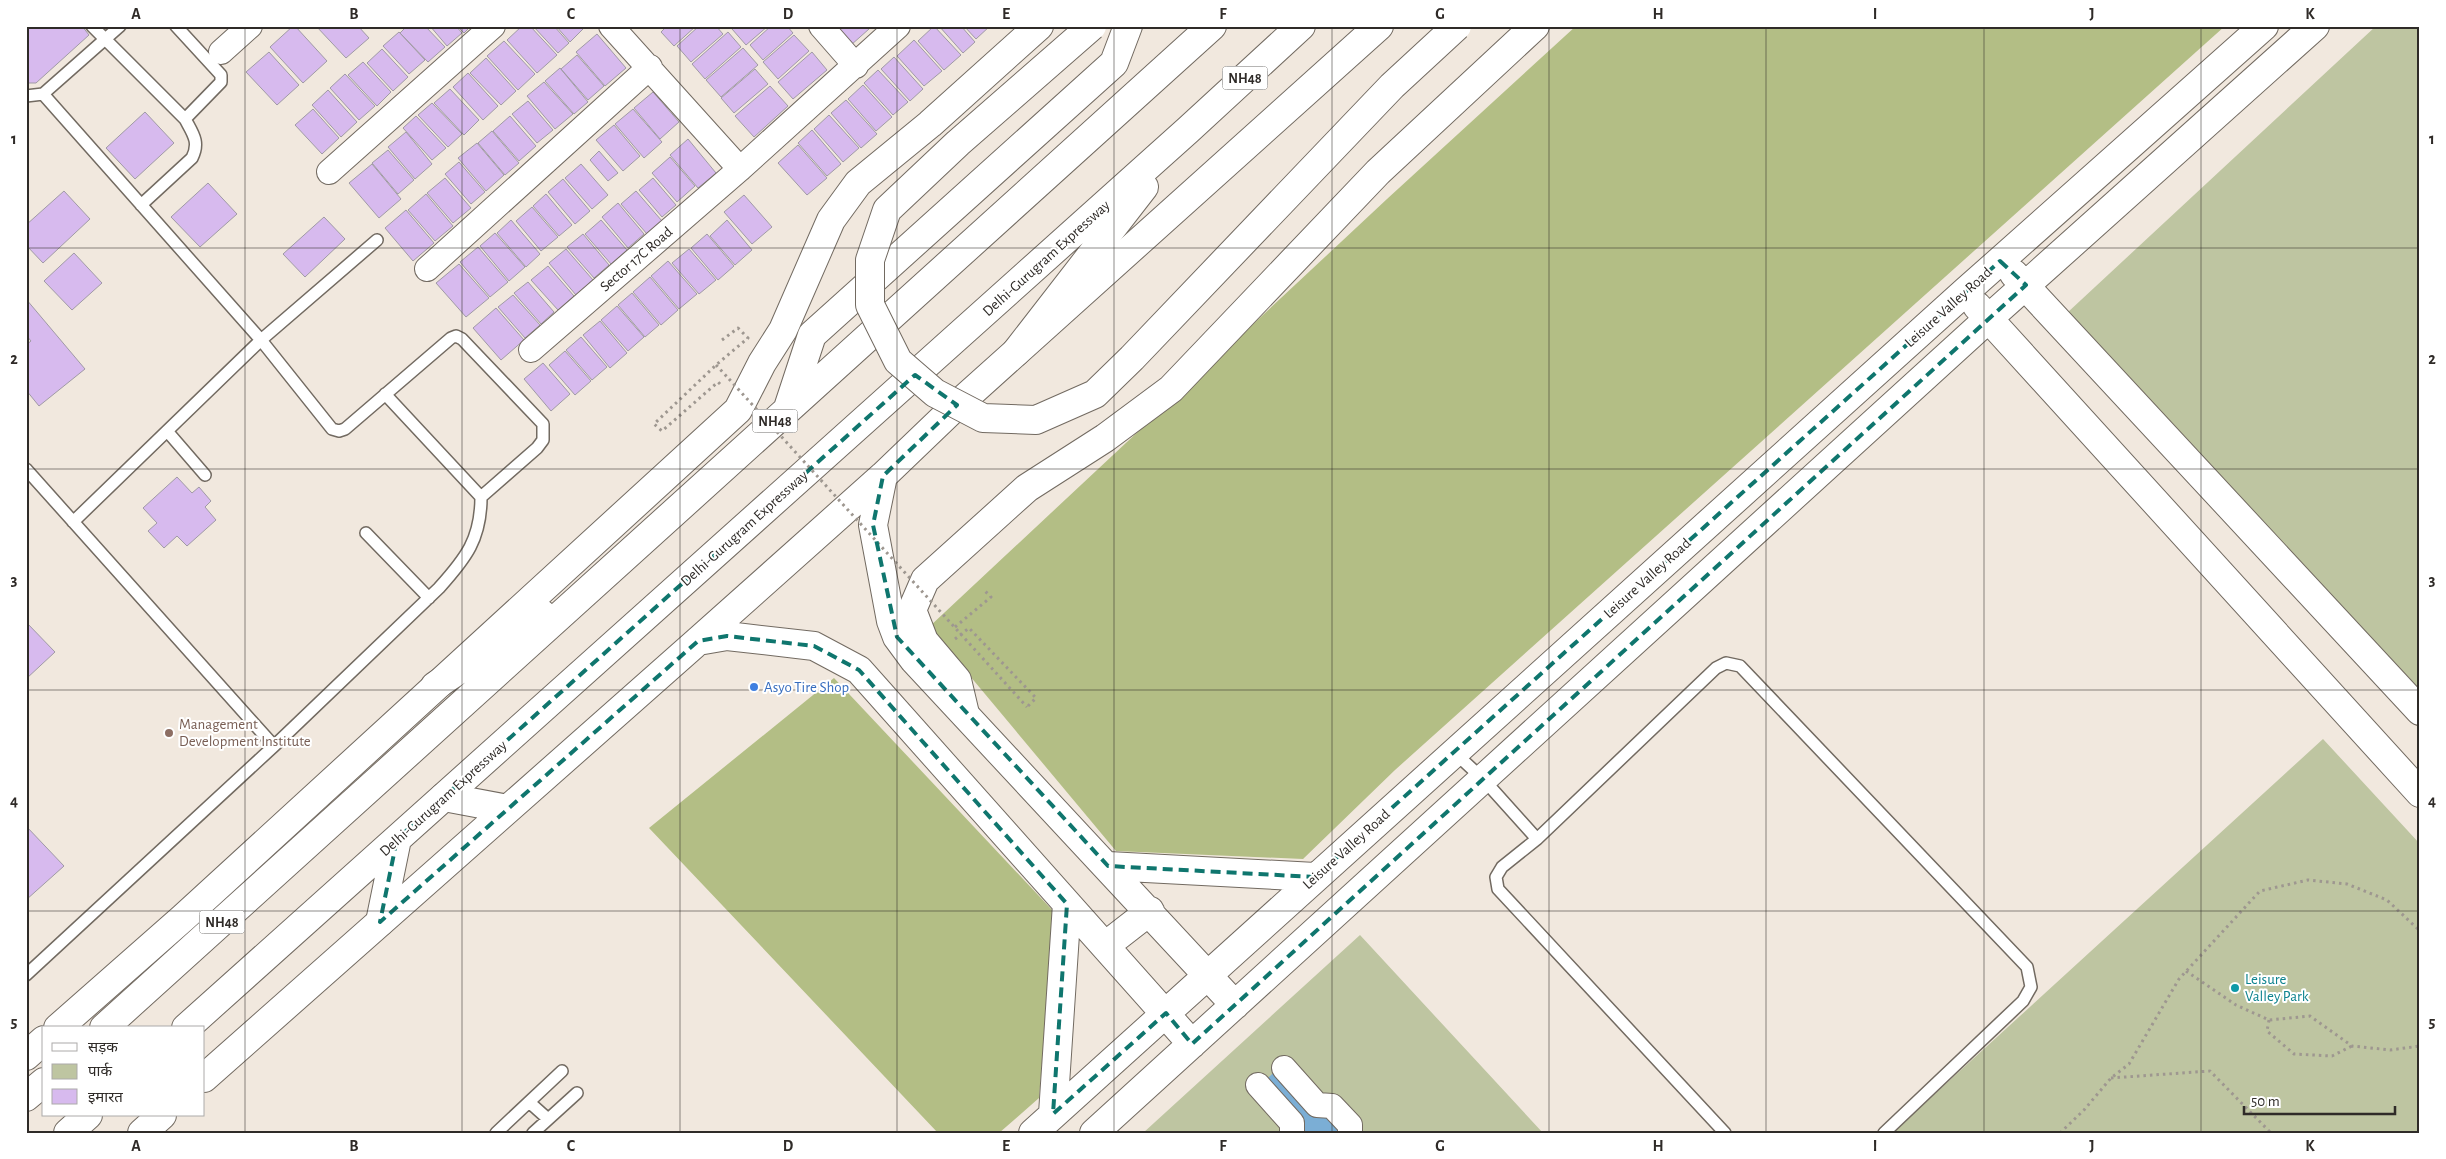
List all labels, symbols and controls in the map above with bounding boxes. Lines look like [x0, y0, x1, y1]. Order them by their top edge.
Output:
text: A [131, 6, 141, 22]
text: B [349, 6, 359, 22]
text: C [567, 6, 576, 22]
text: D [783, 6, 794, 22]
text: E [1002, 6, 1010, 22]
text: F [1219, 6, 1227, 22]
text: G [1435, 6, 1445, 22]
text: H [1652, 6, 1664, 22]
text: I [1873, 6, 1877, 22]
text: J [2089, 6, 2095, 22]
text: K [2305, 6, 2315, 22]
road number: NH48 [1222, 66, 1268, 90]
text: 1 [11, 131, 17, 147]
text: 1 [2429, 131, 2435, 147]
street label: Delhi-Gurugram Expressway [980, 197, 1113, 319]
street label: Sector 17C Road [597, 224, 675, 295]
street label: Leisure Valley Road [1902, 264, 1995, 350]
text: 2 [10, 351, 18, 367]
text: 2 [2428, 351, 2436, 367]
road number: NH48 [752, 410, 798, 432]
street label: Delhi-Gurugram Expressway [678, 467, 811, 589]
street label: Leisure Valley Road [1601, 535, 1694, 621]
text: 3 [11, 572, 18, 588]
text: 3 [2429, 572, 2436, 588]
place label: Asyo Tire Shop [764, 680, 849, 695]
marker: Asyo Tire Shop [748, 681, 760, 693]
place label: Management Development Institute [179, 717, 311, 749]
marker: Management Development Institute [163, 727, 175, 739]
street label: Delhi-Gurugram Expressway [377, 737, 510, 859]
text: 4 [10, 793, 18, 809]
text: 4 [2428, 793, 2436, 809]
street label: Leisure Valley Road [1300, 806, 1393, 892]
road number: NH48 [200, 910, 244, 934]
place label: Leisure Valley Park [2245, 972, 2309, 1004]
marker: Leisure Valley Park [2229, 982, 2241, 994]
text: 5 [11, 1014, 18, 1030]
text: 5 [2429, 1014, 2436, 1030]
legend [42, 1026, 205, 1116]
text: सड़क [88, 1040, 118, 1055]
text: पार्क [88, 1062, 112, 1079]
scale bar [2244, 1084, 2395, 1116]
text: इमारत [88, 1090, 123, 1105]
text: 50 m [2251, 1094, 2280, 1109]
text: A [131, 1138, 141, 1154]
text: B [349, 1138, 359, 1154]
text: C [567, 1138, 576, 1154]
text: D [783, 1138, 794, 1154]
text: E [1002, 1138, 1010, 1154]
text: F [1219, 1138, 1227, 1154]
text: G [1435, 1138, 1445, 1154]
text: H [1652, 1138, 1664, 1154]
text: I [1873, 1138, 1877, 1154]
text: J [2089, 1138, 2095, 1154]
text: K [2305, 1138, 2315, 1154]

